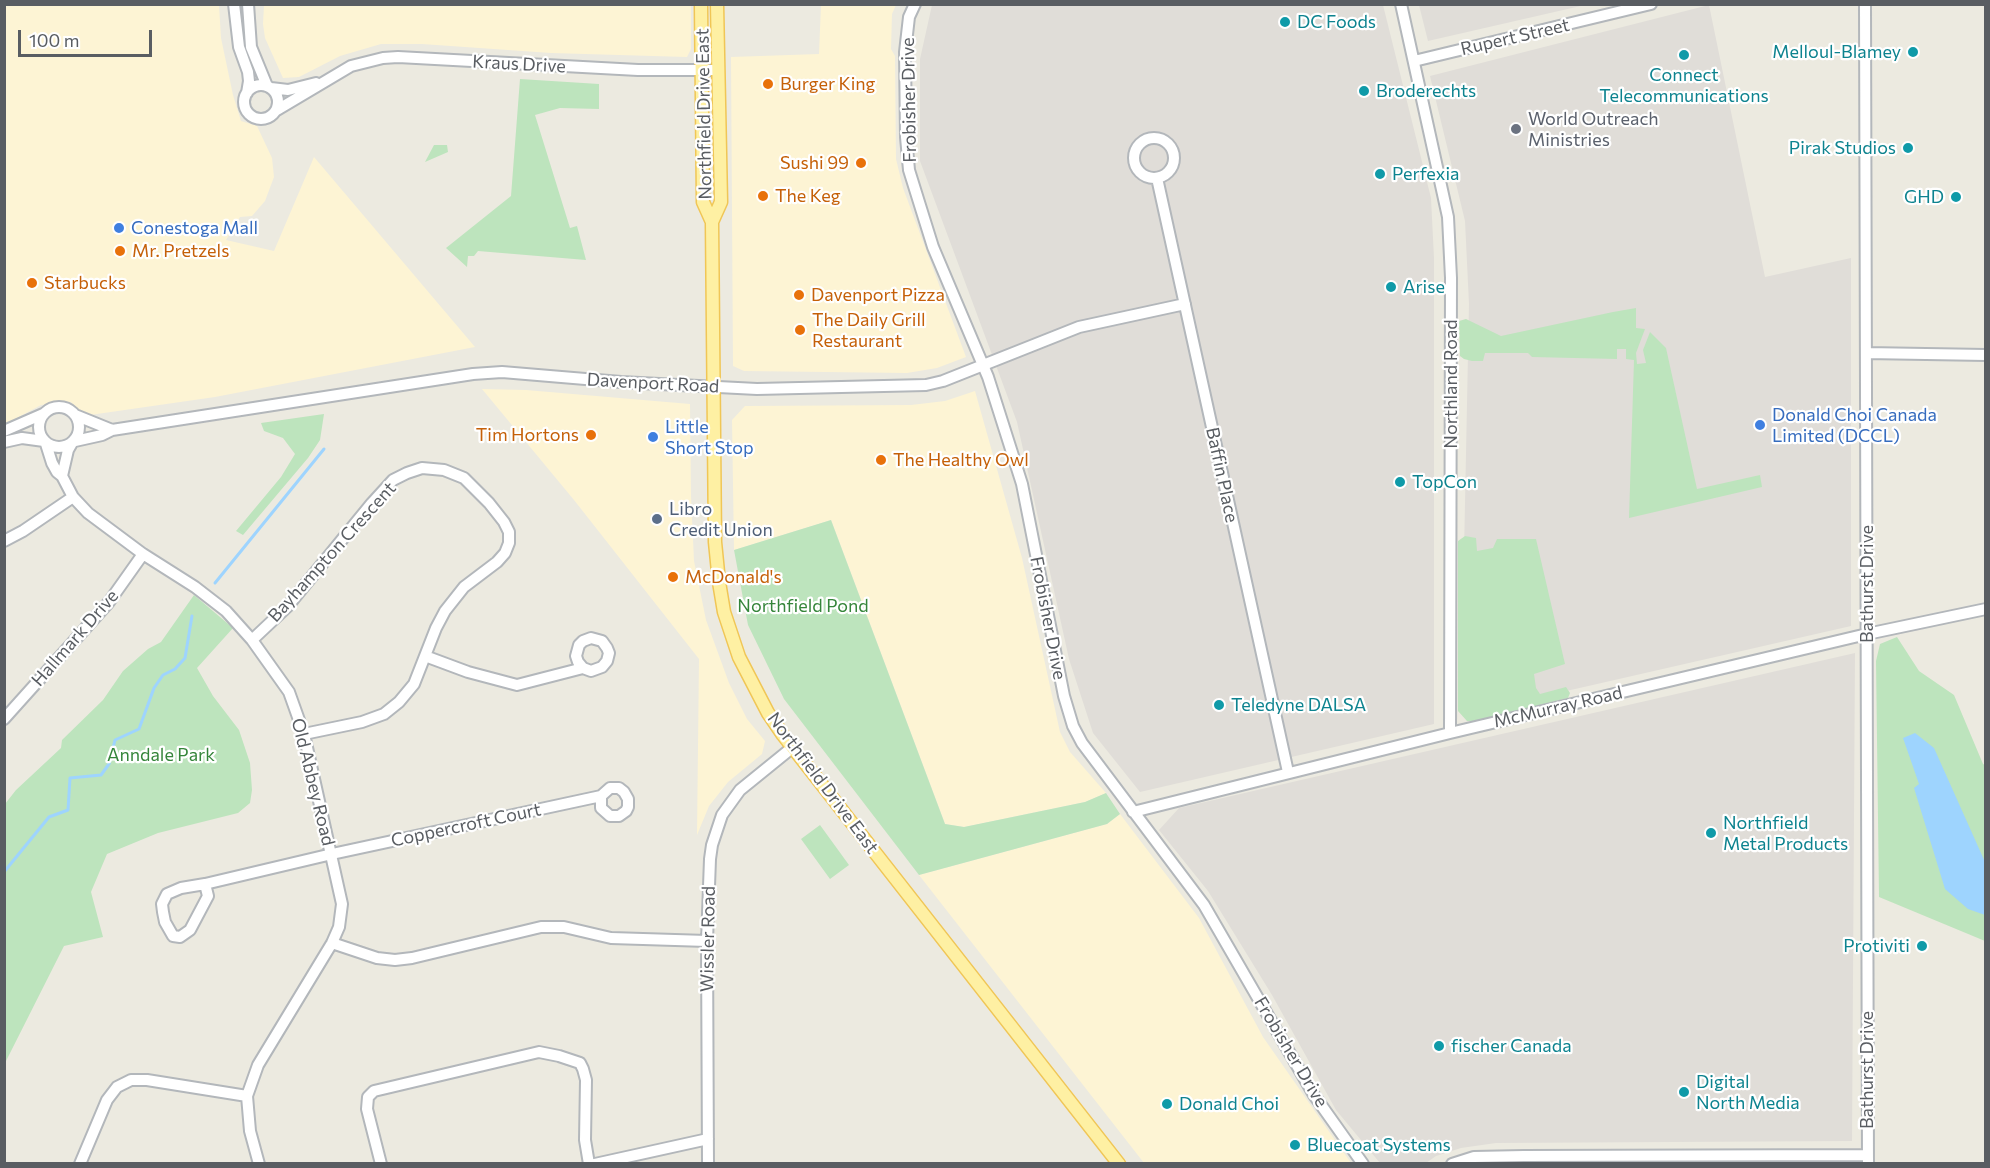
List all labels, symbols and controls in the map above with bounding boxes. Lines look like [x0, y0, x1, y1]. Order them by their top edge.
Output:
place label: DC Foods [1297, 11, 1376, 33]
street label: Rupert Street [1458, 14, 1572, 60]
marker: DC Foods [1278, 15, 1292, 29]
scale bar [21, 18, 154, 56]
street label: Northfield Drive East [692, 28, 716, 200]
text: 100 m [29, 29, 79, 51]
street label: Frobisher Drive [897, 37, 921, 163]
place label: Melloul-Blamey [1772, 41, 1901, 63]
marker: Melloul-Blamey [1906, 45, 1920, 59]
marker: Connect Telecommunications [1677, 48, 1691, 62]
street label: Kraus Drive [472, 51, 566, 77]
place label: Connect Telecommunications [1599, 64, 1769, 106]
place label: Burger King [780, 73, 875, 95]
marker: Burger King [761, 77, 775, 91]
place label: Broderechts [1376, 80, 1476, 102]
marker: Broderechts [1357, 84, 1371, 98]
place label: World Outreach Ministries [1528, 108, 1659, 150]
marker: World Outreach Ministries [1509, 122, 1523, 136]
place label: Pirak Studios [1789, 137, 1896, 159]
marker: Pirak Studios [1901, 141, 1915, 155]
place label: Sushi 99 [780, 152, 849, 174]
marker: Sushi 99 [854, 156, 868, 170]
place label: Perfexia [1392, 163, 1459, 185]
marker: Perfexia [1373, 167, 1387, 181]
place label: The Keg [775, 185, 840, 207]
place label: GHD [1904, 186, 1944, 208]
marker: The Keg [756, 189, 770, 203]
marker: GHD [1949, 190, 1963, 204]
place label: Conestoga Mall [131, 217, 258, 239]
marker: Conestoga Mall [112, 221, 126, 235]
place label: Mr. Pretzels [132, 240, 229, 262]
marker: Mr. Pretzels [113, 244, 127, 258]
place label: Starbucks [44, 272, 126, 294]
marker: Starbucks [25, 276, 39, 290]
place label: Arise [1403, 276, 1445, 298]
marker: Arise [1384, 280, 1398, 294]
place label: Davenport Pizza [811, 284, 945, 306]
marker: Davenport Pizza [792, 288, 806, 302]
place label: The Daily Grill Restaurant [812, 309, 926, 352]
street label: Northland Road [1440, 319, 1462, 449]
marker: The Daily Grill Restaurant [793, 323, 807, 337]
street label: Davenport Road [586, 369, 720, 397]
place label: Donald Choi Canada Limited (DCCL) [1772, 404, 1937, 446]
place label: Little Short Stop [665, 416, 754, 458]
marker: Donald Choi Canada Limited (DCCL) [1753, 418, 1767, 432]
place label: Tim Hortons [476, 424, 579, 446]
street label: Baffin Place [1201, 425, 1243, 525]
marker: Tim Hortons [584, 428, 598, 442]
marker: Little Short Stop [646, 430, 660, 444]
place label: The Healthy Owl [893, 449, 1029, 471]
marker: The Healthy Owl [874, 453, 888, 467]
place label: TopCon [1412, 471, 1477, 493]
marker: TopCon [1393, 475, 1407, 489]
street label: Bayhampton Crescent [263, 478, 401, 626]
place label: Libro Credit Union [669, 498, 773, 540]
marker: Libro Credit Union [650, 512, 664, 526]
street label: Bathurst Drive [1856, 525, 1878, 643]
street label: Frobisher Drive [1025, 555, 1071, 681]
place label: McDonald's [685, 566, 782, 588]
marker: McDonald's [666, 570, 680, 584]
street label: Hallmark Drive [27, 585, 123, 691]
park label: Northfield Pond [737, 595, 869, 617]
street label: McMurray Road [1491, 682, 1625, 732]
place label: Teledyne DALSA [1231, 694, 1366, 716]
marker: Teledyne DALSA [1212, 698, 1226, 712]
street label: Northfield Drive East [763, 708, 883, 858]
street label: Old Abbey Road [287, 716, 339, 848]
park label: Anndale Park [107, 744, 215, 766]
street label: Coppercroft Court [389, 799, 543, 851]
place label: Northfield Metal Products [1723, 812, 1848, 854]
marker: Northfield Metal Products [1704, 826, 1718, 840]
street label: Wissler Road [696, 886, 720, 992]
place label: Protiviti [1843, 935, 1910, 957]
marker: Protiviti [1915, 939, 1929, 953]
street label: Frobisher Drive [1250, 993, 1332, 1111]
street label: Bathurst Drive [1856, 1011, 1878, 1129]
place label: fischer Canada [1451, 1035, 1572, 1057]
marker: fischer Canada [1432, 1039, 1446, 1053]
place label: Digital North Media [1696, 1071, 1800, 1114]
marker: Digital North Media [1677, 1085, 1691, 1099]
place label: Donald Choi [1179, 1093, 1279, 1115]
marker: Donald Choi [1160, 1097, 1174, 1111]
place label: Bluecoat Systems [1307, 1134, 1451, 1156]
marker: Bluecoat Systems [1288, 1138, 1302, 1152]

